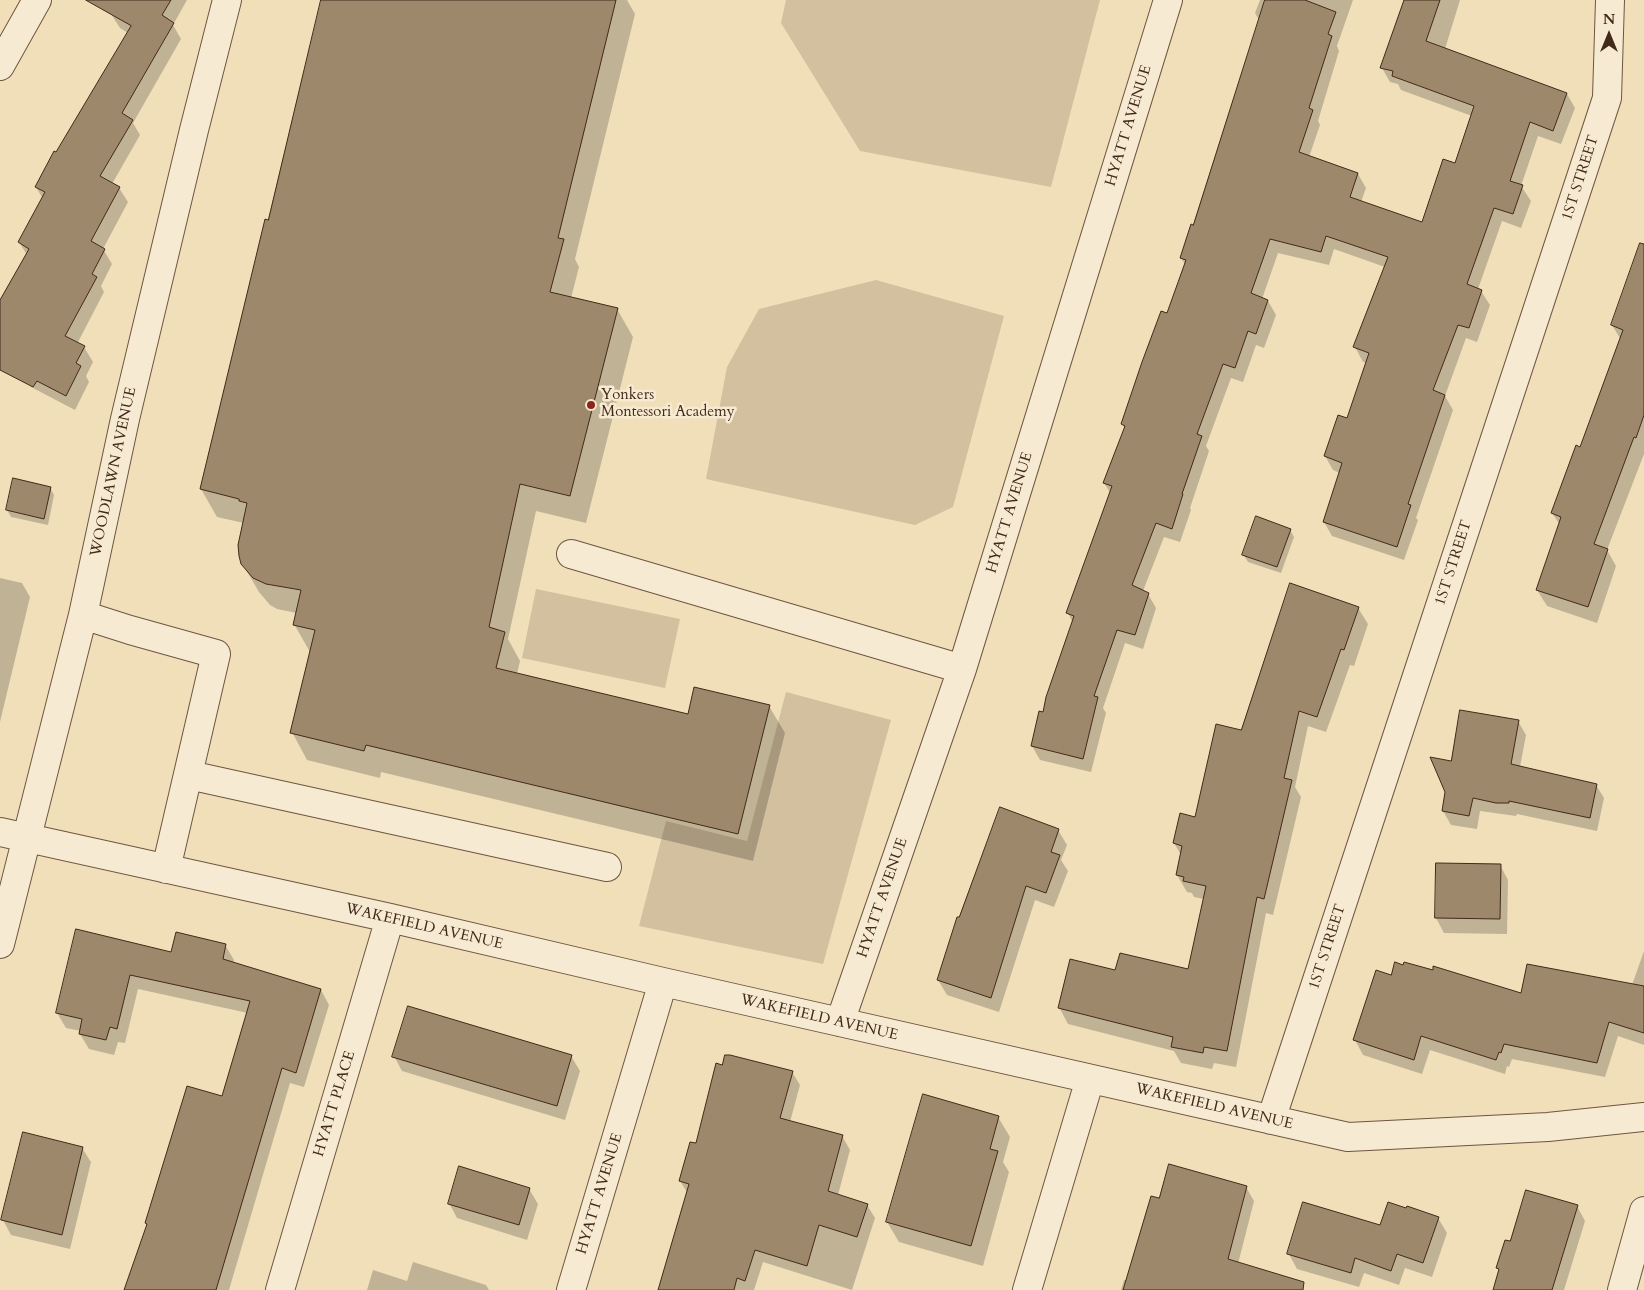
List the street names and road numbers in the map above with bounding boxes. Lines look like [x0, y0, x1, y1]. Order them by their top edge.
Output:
street label: HYATT AVENUE [1102, 63, 1156, 189]
street label: 1ST STREET [1559, 133, 1603, 223]
street label: WOODLAWN AVENUE [87, 385, 141, 559]
street label: HYATT AVENUE [983, 450, 1037, 576]
street label: 1ST STREET [1432, 518, 1476, 608]
street label: HYATT AVENUE [854, 836, 912, 960]
street label: WAKEFIELD AVENUE [343, 900, 505, 954]
street label: 1ST STREET [1306, 902, 1350, 992]
street label: WAKEFIELD AVENUE [738, 991, 900, 1045]
street label: HYATT PLACE [310, 1049, 360, 1159]
street label: WAKEFIELD AVENUE [1133, 1080, 1295, 1134]
street label: HYATT AVENUE [573, 1131, 627, 1257]

